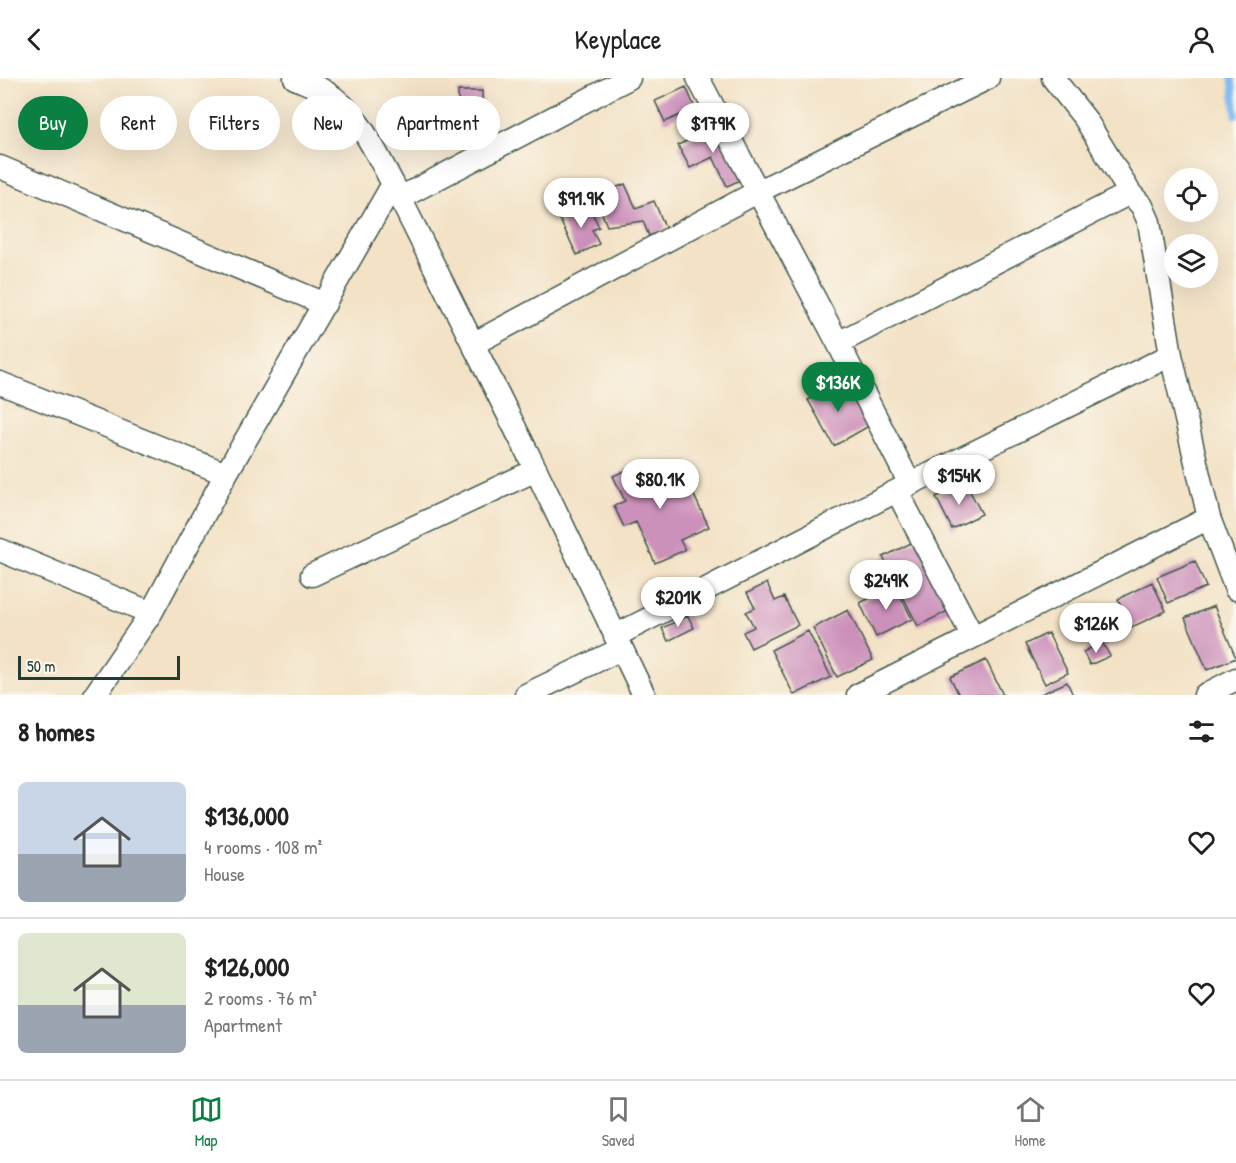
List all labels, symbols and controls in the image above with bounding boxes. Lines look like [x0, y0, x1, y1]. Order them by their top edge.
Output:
text: Keyplace [575, 21, 661, 57]
icon: back [18, 23, 51, 56]
icon: person [1185, 23, 1218, 56]
chip: Buy [18, 96, 88, 150]
chip: Rent [100, 96, 177, 150]
chip: Filters [189, 96, 280, 150]
chip: New [292, 96, 364, 150]
chip: Apartment [376, 96, 500, 150]
pin: $179K [671, 103, 755, 154]
text: $179K [690, 109, 736, 136]
map controls [1164, 168, 1218, 288]
button: locate [1164, 168, 1218, 222]
pin: $91.9K [532, 178, 630, 229]
text: $91.9K [558, 184, 604, 211]
button: layers [1164, 234, 1218, 288]
pin: $136K [796, 362, 880, 413]
text: $136K [816, 368, 860, 395]
pin: $154K [917, 455, 1001, 506]
pin: $80.1K [611, 459, 709, 510]
text: $154K [937, 461, 981, 488]
text: $80.1K [635, 465, 685, 492]
pin: $249K [844, 560, 928, 611]
text: $249K [864, 566, 908, 593]
pin: $201K [636, 577, 720, 628]
text: $201K [655, 583, 701, 610]
pin: $126K [1054, 603, 1138, 654]
text: $126K [1073, 609, 1119, 636]
scale bar [18, 653, 180, 680]
text: 50 m [27, 655, 56, 677]
text: 8 homes [18, 714, 95, 749]
icon: filters [1185, 715, 1218, 748]
text: $136,000 [204, 798, 289, 833]
icon: home [66, 806, 138, 878]
icon: heart [1185, 826, 1218, 859]
text: 4 rooms · 108 m² [204, 833, 322, 860]
text: House [204, 860, 245, 887]
text: $126,000 [204, 949, 289, 984]
icon: home [66, 957, 138, 1029]
icon: heart [1185, 977, 1218, 1010]
text: 2 rooms · 76 m² [204, 984, 317, 1011]
text: Apartment [204, 1011, 282, 1038]
tab: Map [190, 1093, 223, 1151]
tab: Saved [602, 1093, 635, 1151]
tab: Home [1014, 1093, 1047, 1151]

